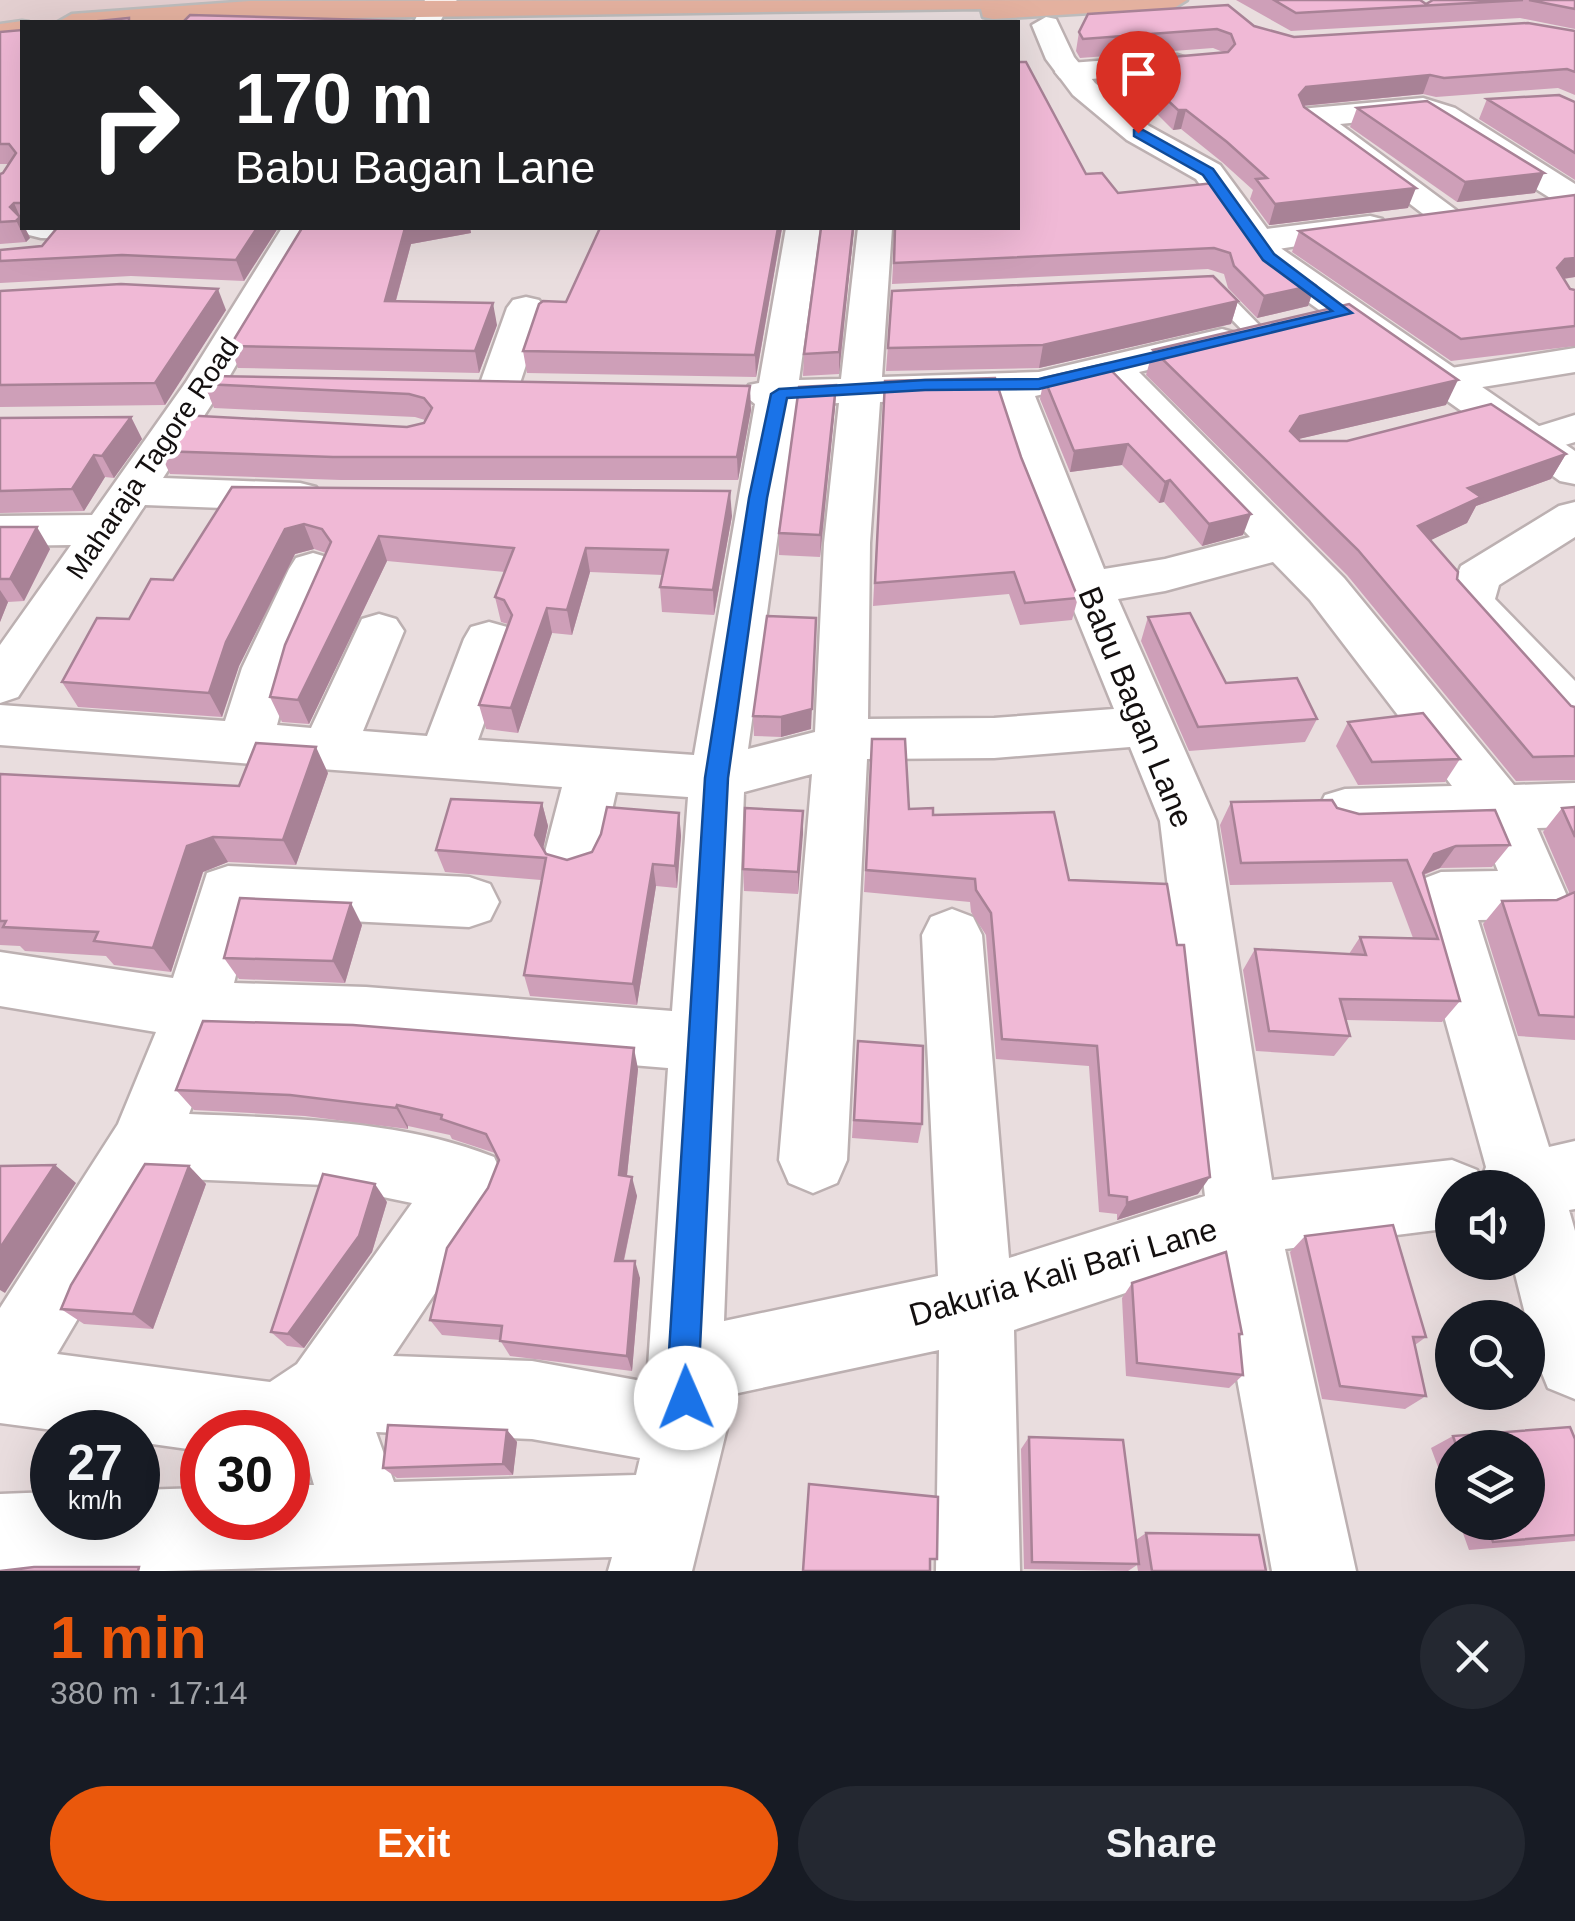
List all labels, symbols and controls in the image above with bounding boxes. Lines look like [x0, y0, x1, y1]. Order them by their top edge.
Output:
pin [1096, 31, 1181, 134]
icon: arrive [1111, 46, 1166, 101]
icon: right [70, 60, 200, 190]
text: 170 m [235, 60, 433, 138]
text: Babu Bagan Lane [235, 142, 595, 193]
street label: Maharaja Tagore Road [60, 332, 245, 585]
street label: Babu Bagan Lane [1071, 581, 1201, 833]
map controls [1435, 1170, 1545, 1540]
button: sound [1435, 1170, 1545, 1280]
street label: Dakuria Kali Bari Lane [905, 1211, 1221, 1333]
button: search [1435, 1300, 1545, 1410]
position arrow [634, 1346, 738, 1450]
speed limit sign: 30 [180, 1410, 310, 1540]
button: layers [1435, 1430, 1545, 1540]
text: 27 [67, 1435, 123, 1491]
text: km/h [68, 1486, 122, 1514]
text: 1 min [50, 1604, 207, 1671]
button: close [1420, 1604, 1525, 1709]
text: 380 m · 17:14 [50, 1675, 247, 1711]
button: Exit [50, 1786, 778, 1901]
button: Share [798, 1786, 1525, 1901]

